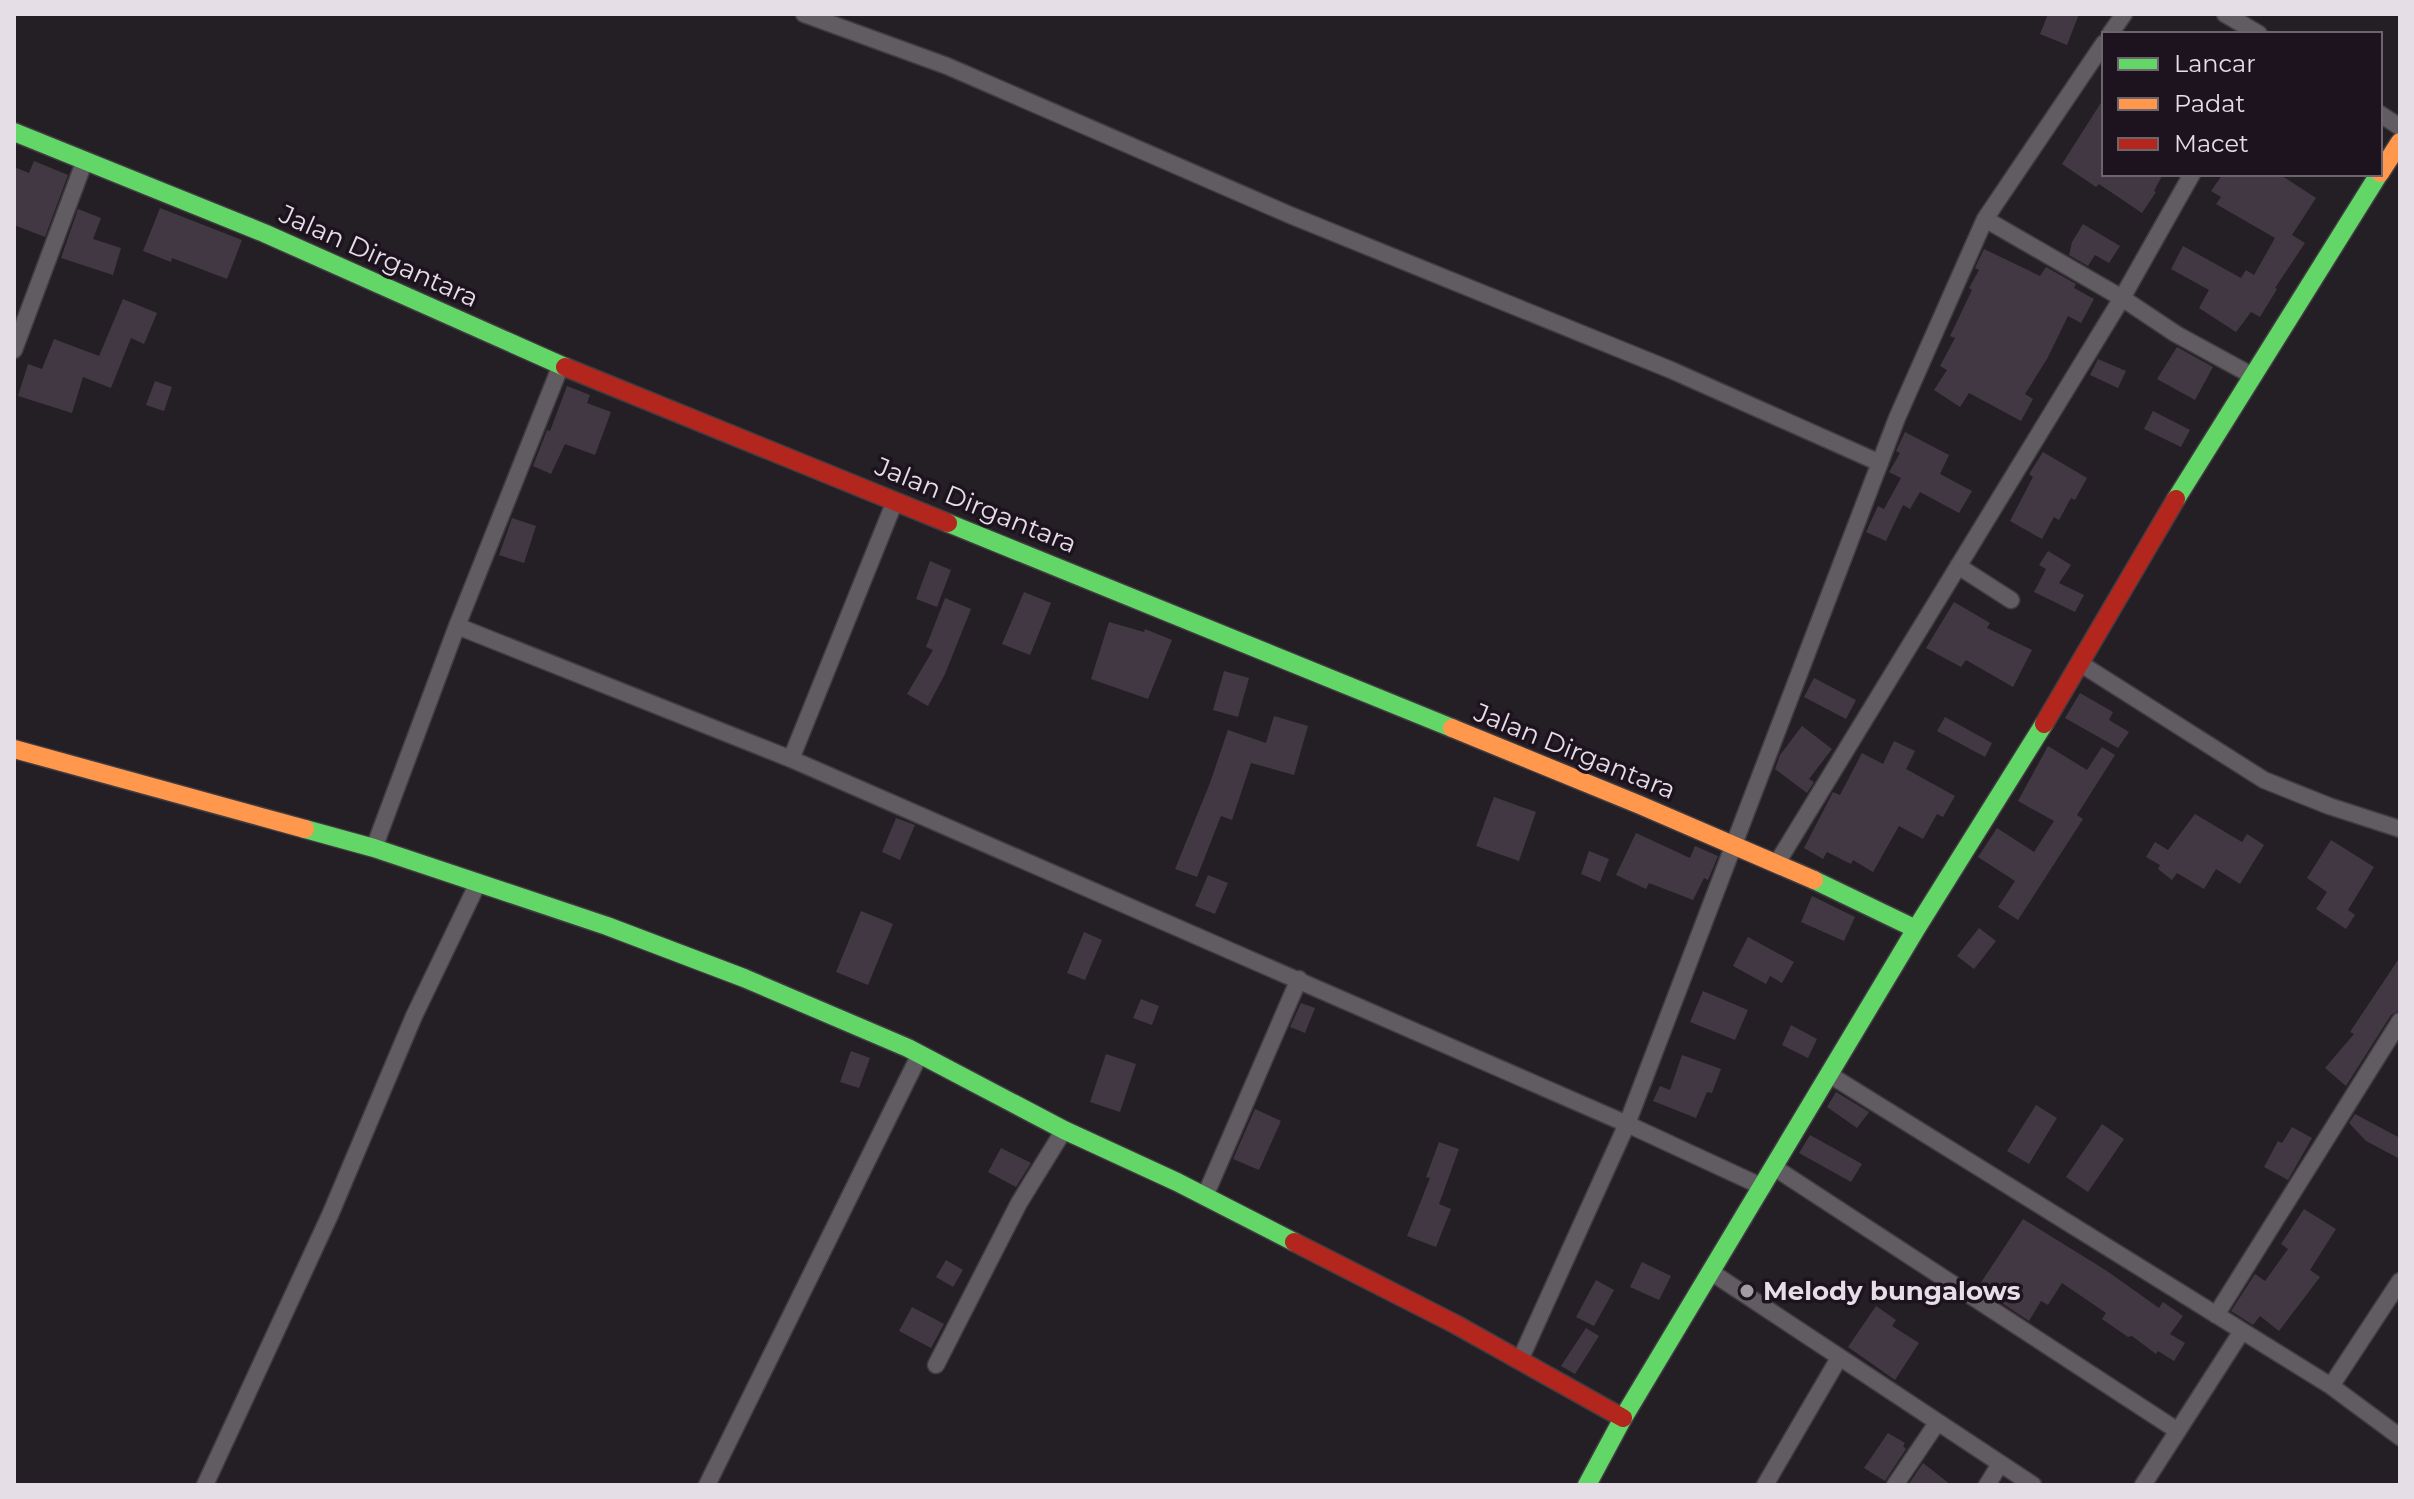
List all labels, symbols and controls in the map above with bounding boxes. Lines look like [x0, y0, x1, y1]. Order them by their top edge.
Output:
legend [2102, 32, 2382, 176]
text: Lancar [2174, 49, 2256, 78]
text: Padat [2174, 89, 2245, 118]
text: Macet [2174, 129, 2249, 158]
street label: Jalan Dirgantara [274, 197, 483, 314]
street label: Jalan Dirgantara [870, 450, 1081, 560]
street label: Jalan Dirgantara [1469, 696, 1680, 806]
place label: Melody bungalows [1763, 1275, 2021, 1307]
marker: Melody bungalows [1738, 1282, 1756, 1300]

